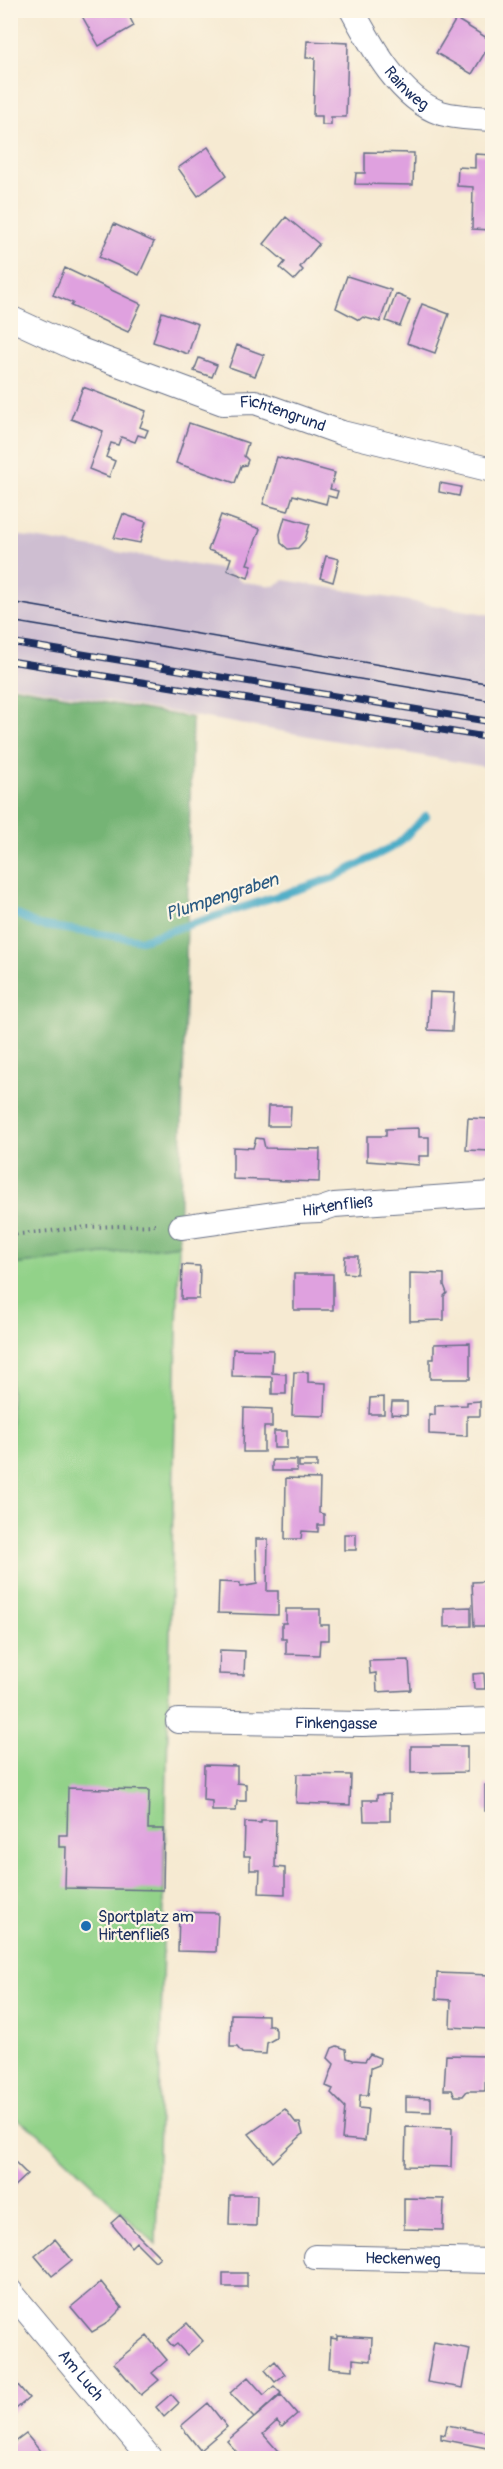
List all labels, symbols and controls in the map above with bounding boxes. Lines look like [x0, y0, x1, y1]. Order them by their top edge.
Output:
street label: Rainweg [379, 62, 432, 115]
street label: Fichtengrund [239, 392, 329, 436]
water label: Plumpengraben [163, 868, 282, 926]
street label: Hirtenfließ [302, 1192, 374, 1221]
street label: Finkengasse [295, 1713, 378, 1734]
place label: Sportplatz am Hirtenfließ [98, 1907, 194, 1945]
marker: Sportplatz am Hirtenfließ [79, 1919, 93, 1933]
street label: Heckenweg [365, 2248, 441, 2270]
street label: Am Luch [54, 2346, 108, 2405]

